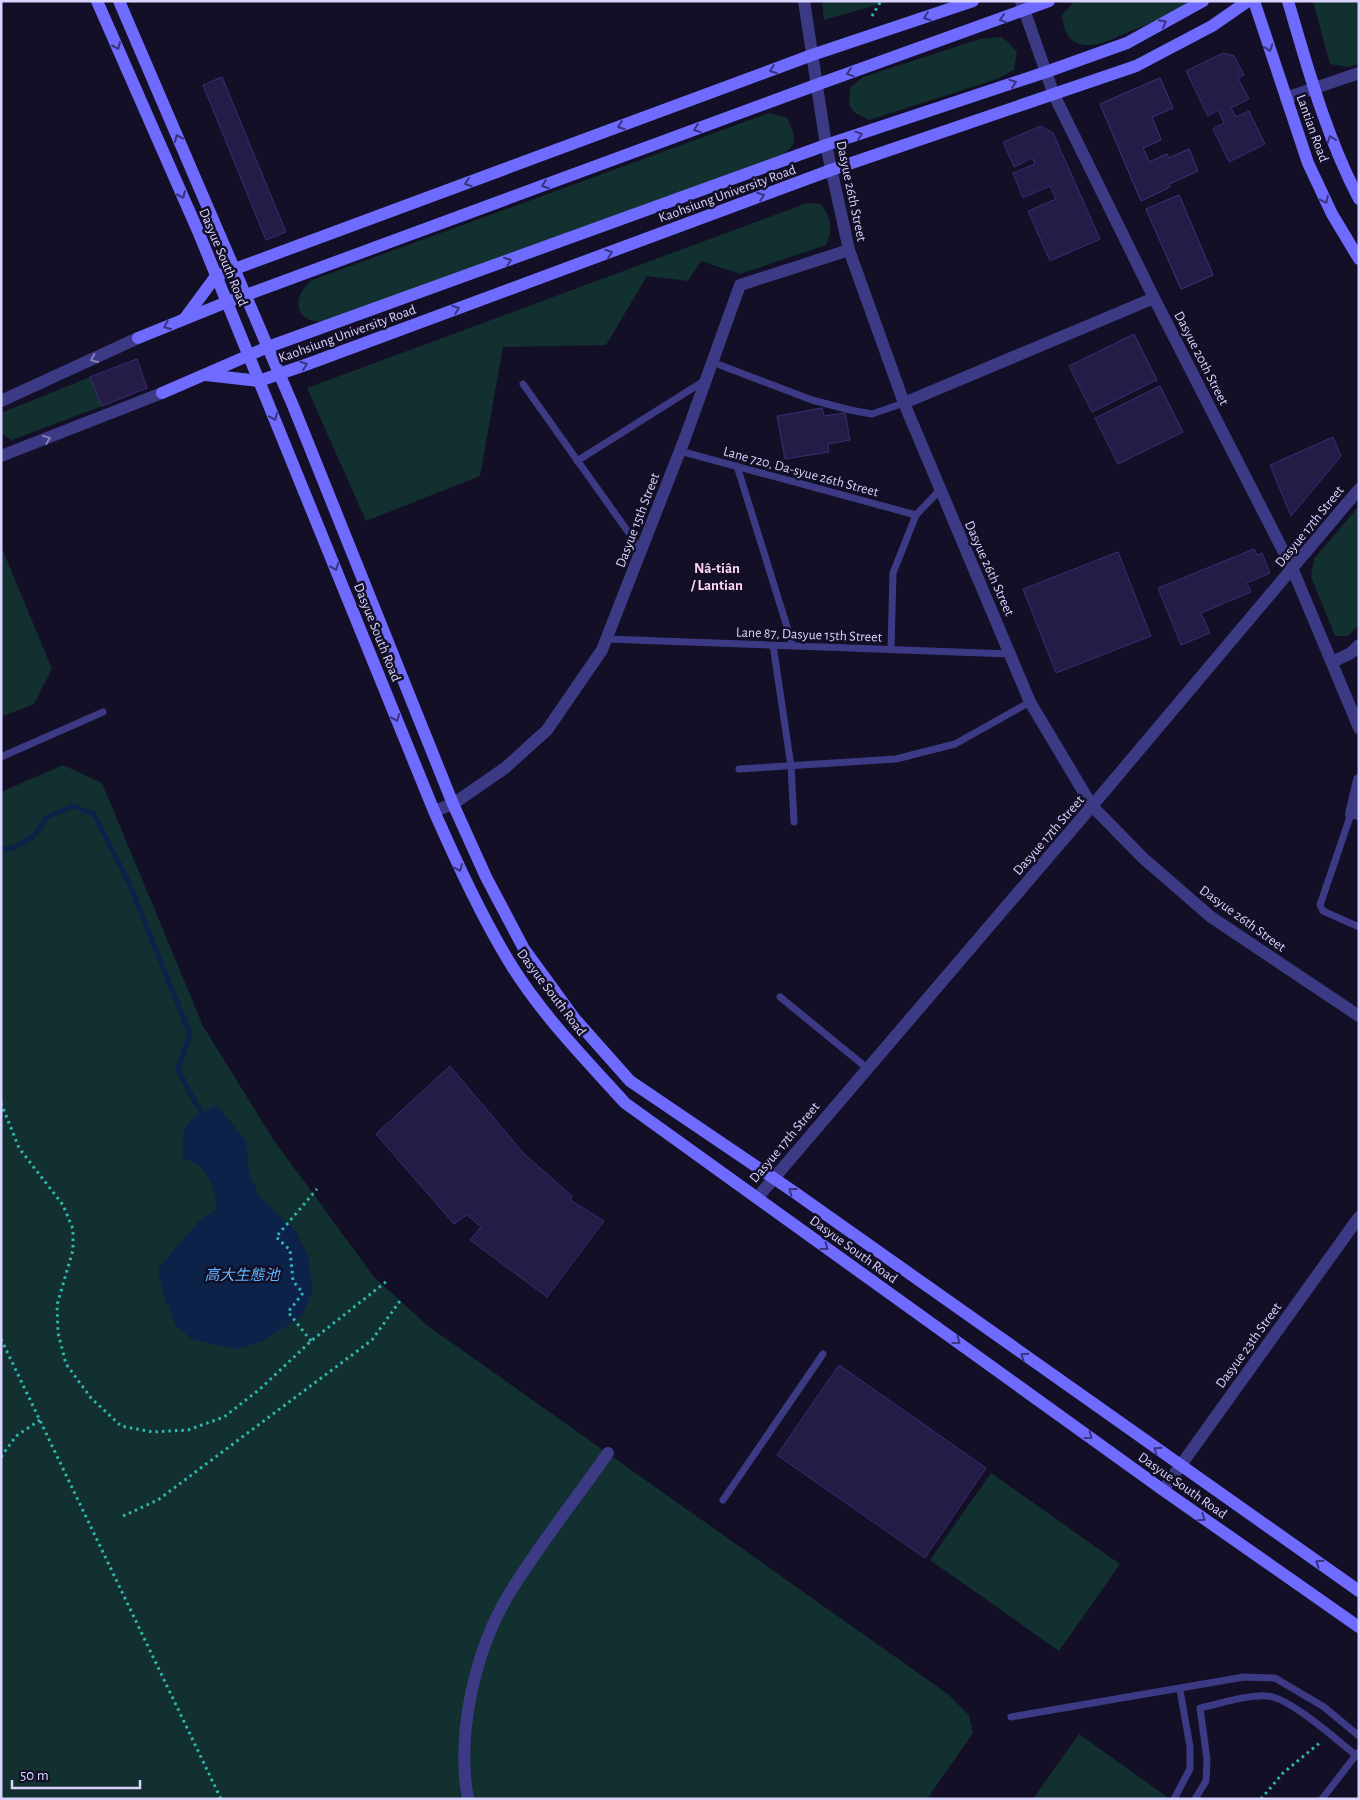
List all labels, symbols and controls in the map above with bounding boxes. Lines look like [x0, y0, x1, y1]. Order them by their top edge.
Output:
one-way arrow [923, 11, 931, 21]
one-way arrow [1000, 13, 1008, 23]
one-way arrow [1158, 19, 1167, 29]
one-way arrow [110, 41, 121, 50]
one-way arrow [1264, 43, 1274, 51]
one-way arrow [769, 63, 778, 74]
one-way arrow [846, 67, 855, 77]
one-way arrow [1008, 79, 1016, 89]
street label: Lantian Road [1293, 93, 1331, 164]
one-way arrow [617, 120, 625, 130]
one-way arrow [694, 123, 702, 133]
one-way arrow [854, 130, 862, 140]
one-way arrow [173, 134, 184, 143]
one-way arrow [1327, 135, 1337, 144]
street label: Dasyue 26th Street [834, 140, 869, 243]
street label: Kaohsiung University Road [657, 163, 798, 225]
one-way arrow [464, 177, 473, 187]
one-way arrow [541, 179, 550, 189]
one-way arrow [175, 190, 186, 199]
one-way arrow [756, 192, 765, 202]
one-way arrow [1319, 195, 1330, 204]
street label: Dasyue South Road [196, 206, 250, 308]
one-way arrow [604, 248, 612, 258]
one-way arrow [503, 257, 512, 267]
street label: Kaohsiung University Road [277, 303, 418, 365]
one-way arrow [451, 305, 460, 315]
street label: Dasyue 20th Street [1171, 309, 1231, 408]
one-way arrow [163, 319, 172, 330]
one-way arrow [90, 352, 99, 363]
one-way arrow [299, 361, 307, 371]
one-way arrow [268, 412, 279, 421]
one-way arrow [42, 434, 50, 444]
street label: Lane 720, Da-syue 26th Street [722, 444, 880, 500]
street label: Dasyue 15th Street [613, 471, 663, 570]
street label: Dasyue 17th Street [1273, 483, 1347, 570]
street label: Dasyue 26th Street [962, 519, 1017, 619]
district label: Nâ-tiân / Lantian [690, 561, 743, 593]
one-way arrow [329, 562, 340, 571]
street label: Dasyue South Road [351, 581, 403, 684]
street label: Lane 87, Dasyue 15th Street [736, 625, 883, 645]
one-way arrow [390, 713, 401, 722]
street label: Dasyue 17th Street [1011, 793, 1087, 878]
one-way arrow [453, 863, 464, 872]
street label: Dasyue 26th Street [1197, 883, 1288, 955]
street label: Dasyue South Road [514, 947, 588, 1039]
street label: Dasyue 17th Street [747, 1099, 823, 1186]
one-way arrow [788, 1188, 798, 1197]
street label: Dasyue South Road [807, 1213, 900, 1286]
one-way arrow [819, 1241, 828, 1249]
water label: 高大生態池 [204, 1267, 281, 1283]
street label: Dasyue 23th Street [1213, 1300, 1285, 1391]
one-way arrow [951, 1336, 960, 1344]
one-way arrow [1021, 1353, 1030, 1362]
one-way arrow [1083, 1430, 1092, 1439]
one-way arrow [1153, 1447, 1163, 1456]
street label: Dasyue South Road [1135, 1450, 1229, 1522]
one-way arrow [1197, 1512, 1206, 1521]
one-way arrow [1315, 1560, 1325, 1569]
scale bar [12, 1758, 140, 1790]
text: 50 m [20, 1768, 49, 1783]

